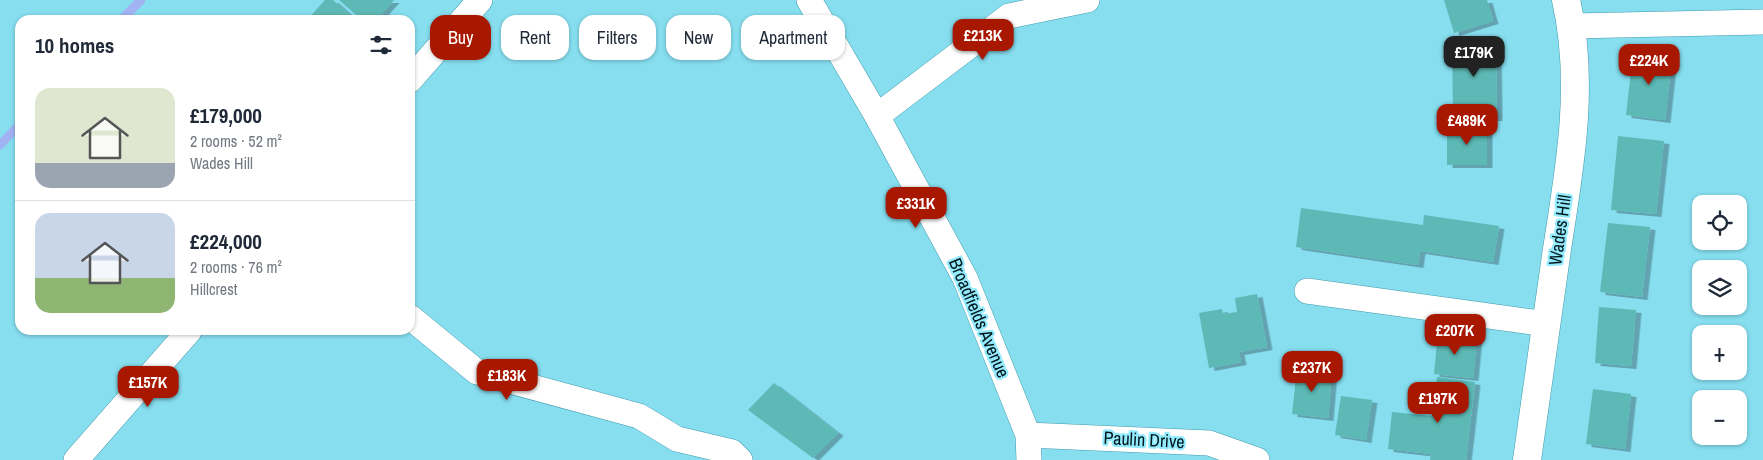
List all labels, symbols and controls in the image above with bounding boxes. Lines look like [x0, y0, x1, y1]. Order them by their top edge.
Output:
chip: Buy [430, 15, 491, 60]
chip: Rent [501, 15, 569, 60]
chip: Filters [579, 15, 656, 60]
chip: New [666, 15, 731, 60]
chip: Apartment [741, 15, 845, 60]
pin: £213K [948, 18, 1018, 61]
text: £213K [964, 24, 1002, 46]
text: 10 homes [35, 31, 114, 60]
icon: filters [367, 31, 395, 59]
pin: £179K [1439, 36, 1509, 78]
text: £179K [1455, 41, 1493, 63]
pin: £224K [1614, 44, 1684, 86]
text: £224K [1630, 49, 1668, 71]
text: £179,000 [190, 101, 262, 130]
pin: £489K [1432, 104, 1502, 146]
icon: home [75, 108, 135, 168]
text: £489K [1448, 109, 1486, 131]
text: 2 rooms · 52 m² [190, 130, 282, 152]
text: Wades Hill [190, 152, 253, 174]
pin: £331K [881, 186, 951, 229]
text: £331K [897, 192, 935, 214]
street label: Wades Hill [1542, 193, 1577, 267]
map controls [1692, 195, 1747, 445]
button: locate [1692, 195, 1747, 250]
text: £224,000 [190, 227, 262, 256]
icon: home [75, 233, 135, 293]
street label: Broadfields Avenue [943, 254, 1016, 381]
text: 2 rooms · 76 m² [190, 256, 282, 278]
button: layers [1692, 260, 1747, 315]
text: Hillcrest [190, 278, 237, 300]
pin: £207K [1420, 314, 1490, 356]
text: £207K [1436, 319, 1474, 341]
button: + [1692, 325, 1747, 380]
pin: £237K [1277, 350, 1347, 393]
text: £237K [1293, 356, 1331, 378]
pin: £183K [472, 358, 542, 401]
text: £183K [488, 364, 526, 386]
pin: £157K [113, 366, 183, 408]
text: £157K [129, 371, 167, 393]
pin: £197K [1403, 382, 1473, 424]
text: £197K [1419, 387, 1457, 409]
button: − [1692, 390, 1747, 445]
street label: Paulin Drive [1103, 425, 1185, 454]

